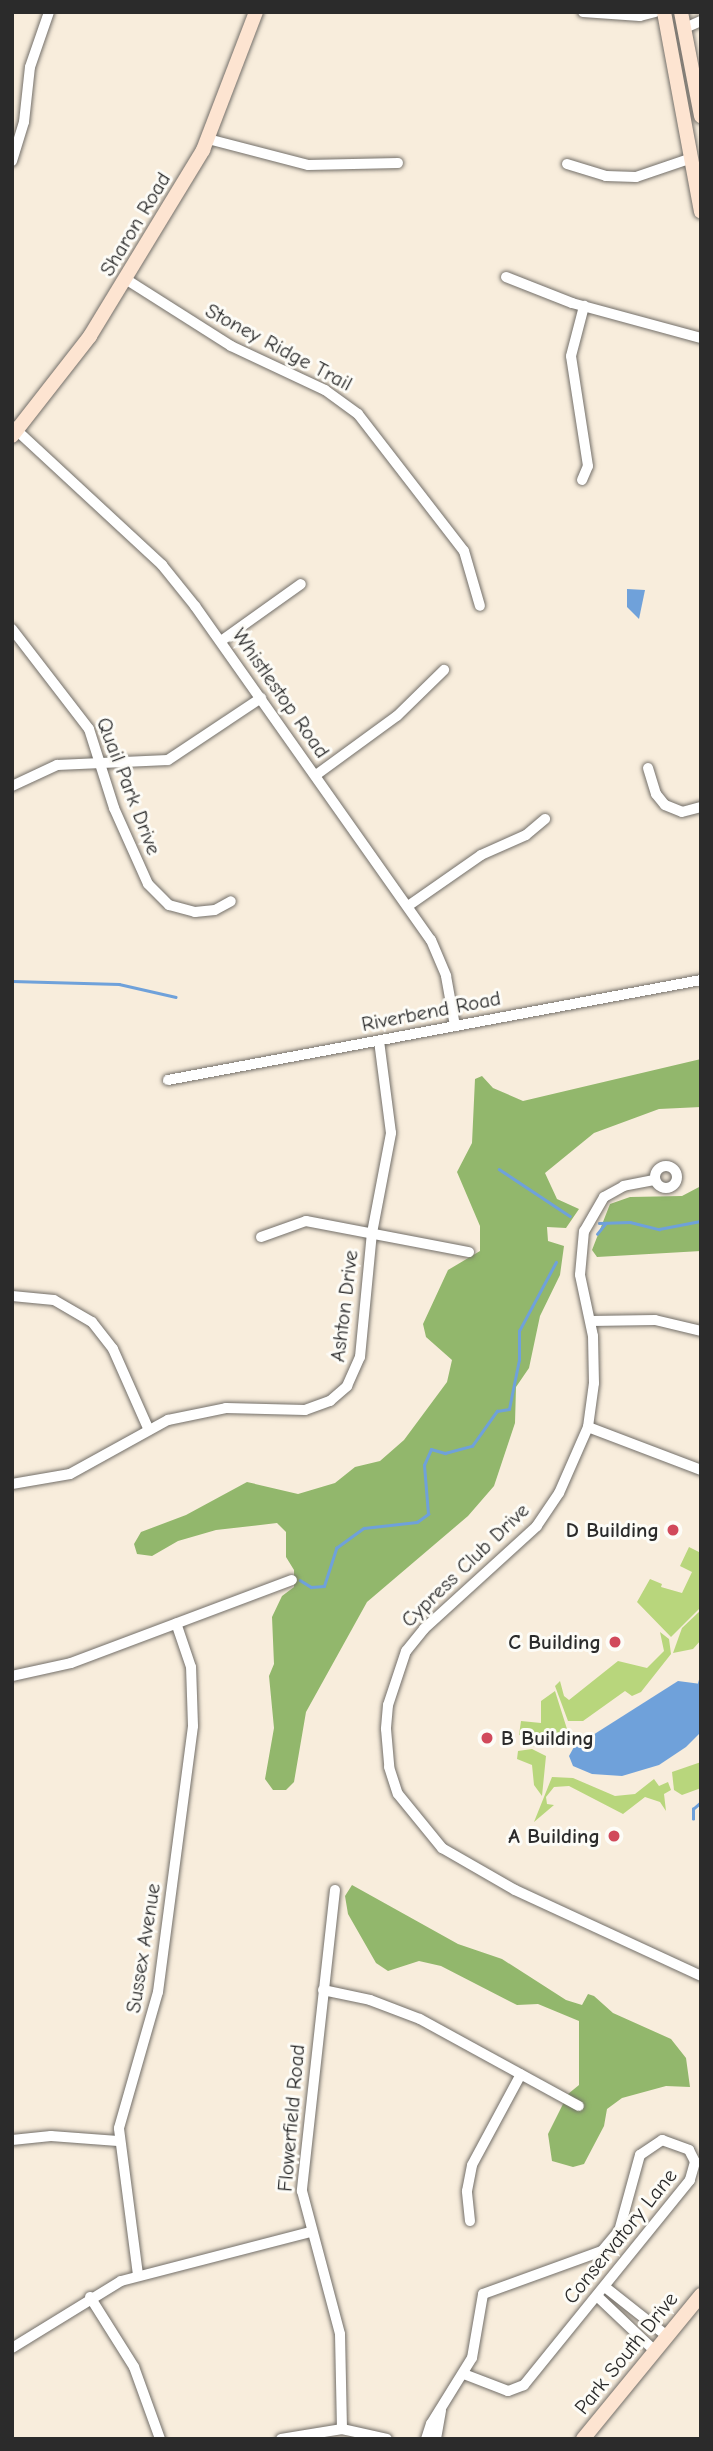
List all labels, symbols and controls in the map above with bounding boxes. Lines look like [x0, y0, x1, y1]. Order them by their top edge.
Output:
street label: Sharon Road [94, 167, 176, 281]
street label: Stoney Ridge Trail [201, 298, 357, 396]
street label: Whistlestop Road [227, 623, 335, 763]
street label: Quail Park Drive [91, 714, 167, 858]
street label: Riverbend Road [359, 985, 503, 1037]
street label: Ashton Drive [325, 1249, 363, 1363]
street label: Cypress Club Drive [396, 1498, 534, 1632]
place label: D Building [566, 1517, 659, 1543]
marker: D Building [665, 1522, 681, 1538]
place label: C Building [508, 1629, 601, 1655]
marker: C Building [607, 1634, 623, 1650]
place label: B Building [501, 1725, 594, 1751]
marker: B Building [479, 1730, 495, 1746]
place label: A Building [508, 1823, 600, 1849]
marker: A Building [606, 1828, 622, 1844]
street label: Sussex Avenue [120, 1881, 166, 2015]
street label: Flowerfield Road [272, 2043, 310, 2193]
street label: Conservatory Lane [558, 2163, 682, 2309]
street label: Park South Drive [569, 2287, 683, 2419]

